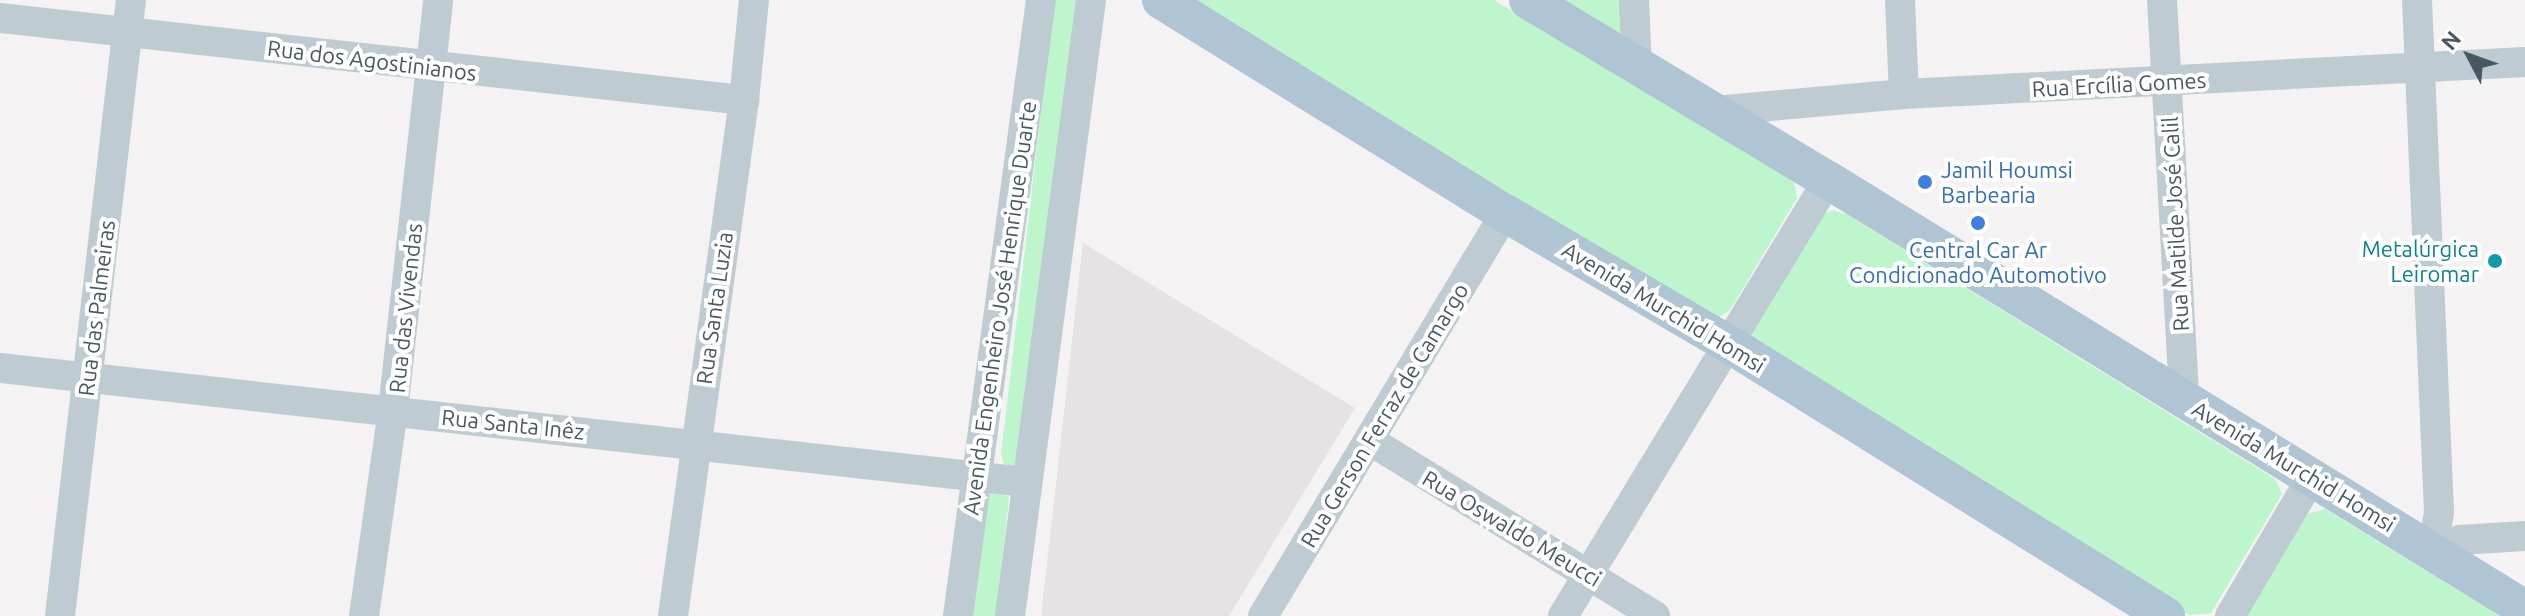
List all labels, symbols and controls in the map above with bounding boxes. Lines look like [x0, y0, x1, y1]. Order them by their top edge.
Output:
north arrow [2429, 16, 2509, 96]
text: N [2436, 26, 2465, 54]
street label: Rua dos Agostinianos [266, 34, 478, 86]
street label: Rua Ercília Gomes [2031, 66, 2207, 102]
street label: Avenida Engenheiro José Henrique Duarte [957, 99, 1041, 517]
street label: Rua Matilde José Calil [2156, 116, 2194, 332]
place label: Jamil Houmsi Barbearia [1941, 156, 2073, 208]
marker: Jamil Houmsi Barbearia [1916, 173, 1934, 191]
marker: Central Car Ar Condicionado Automotivo [1969, 214, 1987, 232]
street label: Rua das Palmeiras [72, 219, 120, 397]
street label: Rua das Vivendas [383, 222, 427, 394]
street label: Rua Santa Luzia [690, 230, 738, 386]
place label: Metalúrgica Leiromar [2362, 235, 2479, 286]
street label: Avenida Murchid Homsi [1558, 236, 1770, 378]
place label: Central Car Ar Condicionado Automotivo [1849, 236, 2107, 288]
marker: Metalúrgica Leiromar [2486, 252, 2504, 270]
street label: Rua Gerson Ferraz de Camargo [1295, 278, 1473, 552]
street label: Avenida Murchid Homsi [2188, 395, 2400, 537]
street label: Rua Santa Inêz [440, 403, 586, 445]
street label: Rua Oswaldo Meucci [1418, 464, 1606, 592]

